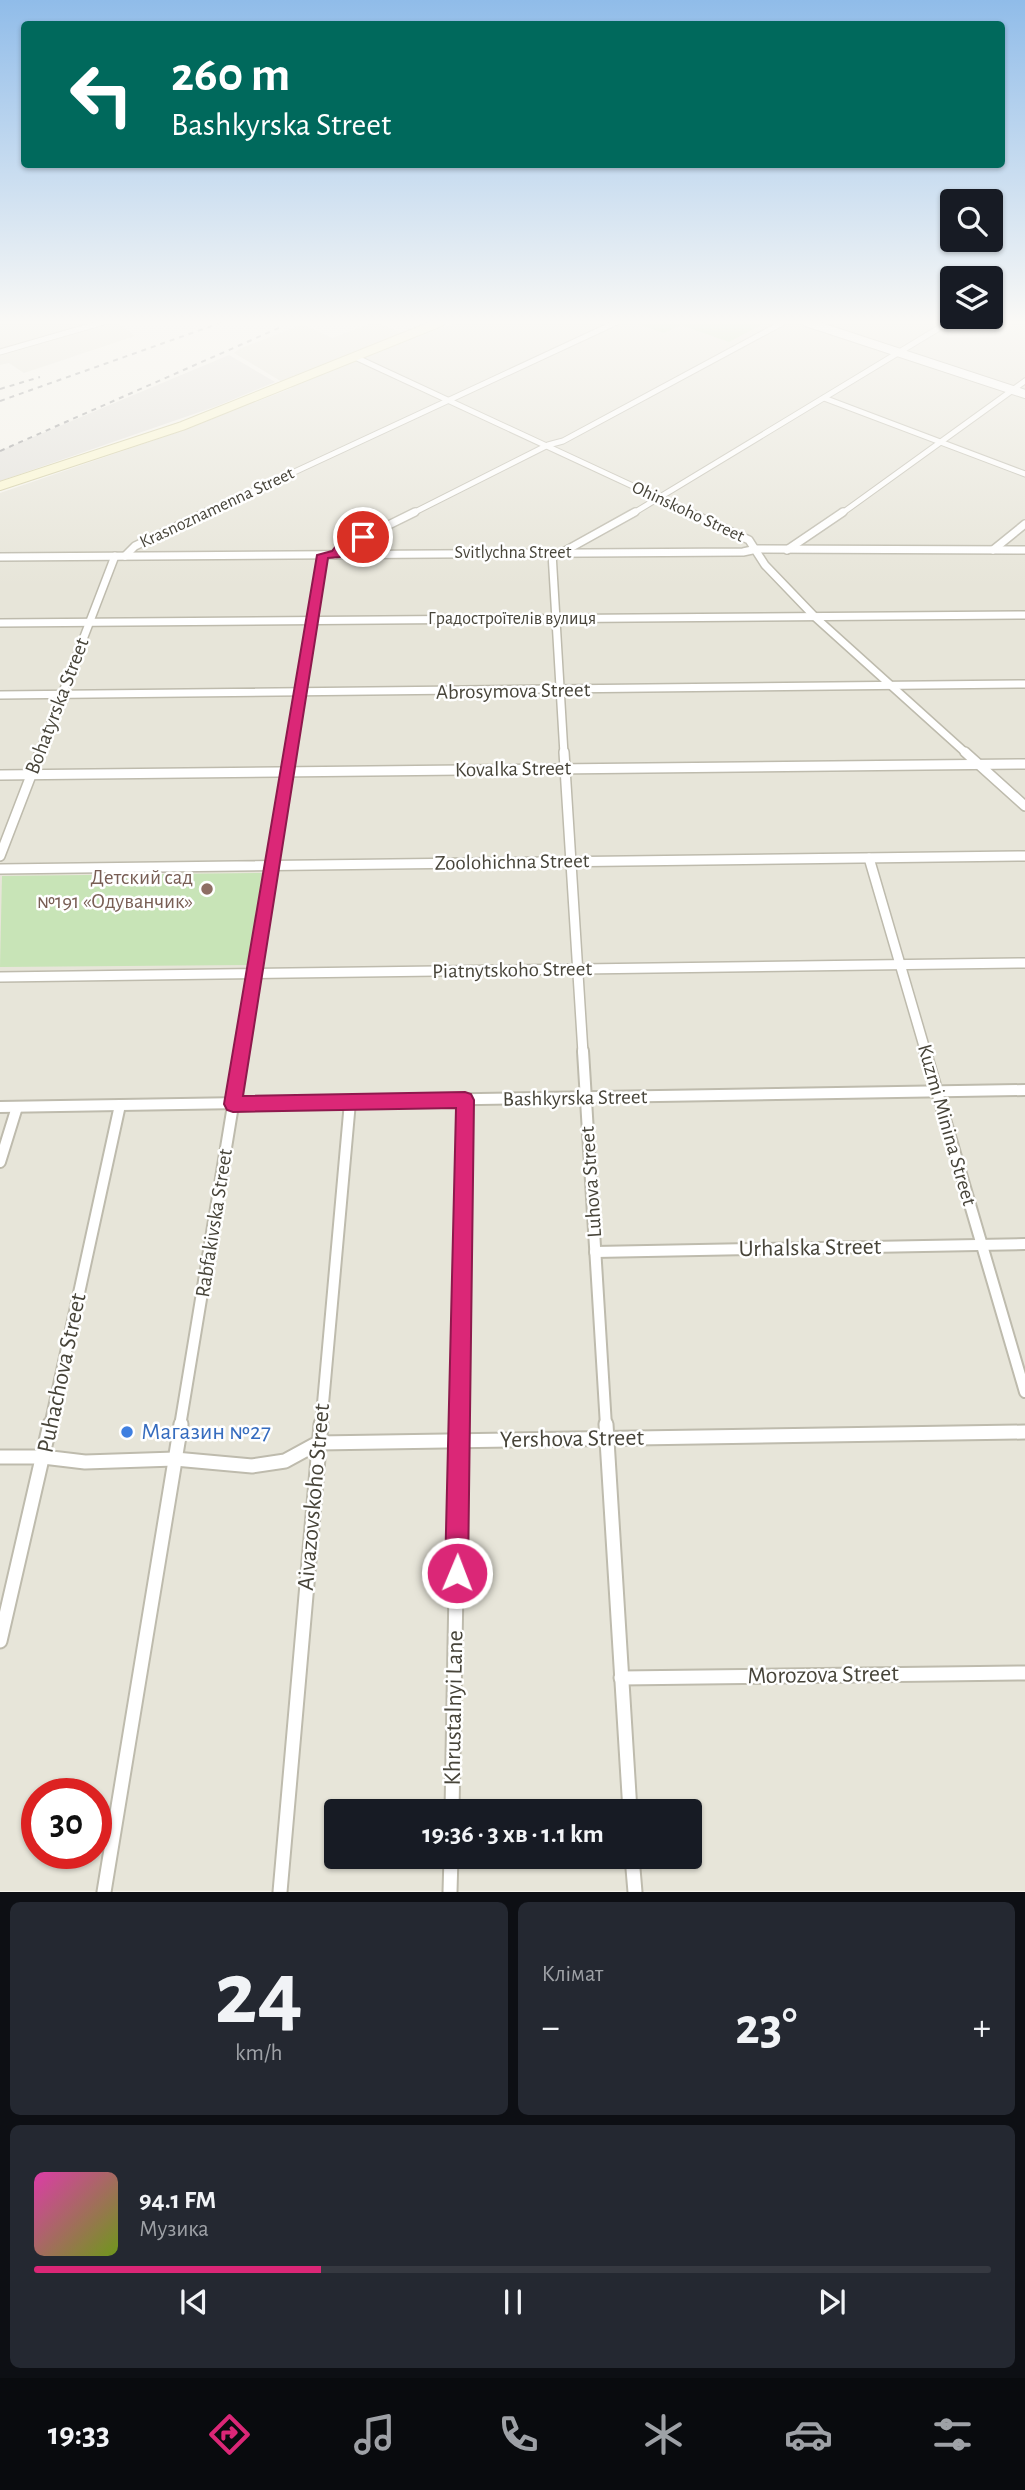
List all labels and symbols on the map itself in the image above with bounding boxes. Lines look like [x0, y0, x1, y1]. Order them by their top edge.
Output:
street label: Krasnoznamenna Street [137, 464, 297, 552]
street label: Ohinskoho Street [629, 478, 747, 546]
pin [333, 507, 393, 567]
street label: Svitlychna Street [455, 544, 572, 562]
street label: Градостроїтелiв вулиця [428, 610, 596, 628]
street label: Bohatyrska Street [21, 635, 93, 777]
street label: Abrosymova Street [436, 679, 591, 703]
street label: Kovalka Street [455, 757, 572, 781]
street label: Zoolohichna Street [434, 850, 590, 874]
place label: Детский сад №191 «Одуванчик» [37, 867, 193, 912]
marker: Детский сад №191 «Одуванчик» [199, 881, 215, 897]
street label: Piatnytskoho Street [432, 958, 592, 982]
street label: Kuzmi Minina Street [914, 1042, 980, 1208]
street label: Bashkyrska Street [503, 1086, 648, 1110]
street label: Luhova Street [577, 1125, 605, 1238]
street label: Rabfakivska Street [192, 1147, 236, 1299]
street label: Urhalska Street [738, 1235, 882, 1261]
street label: Puhachova Street [33, 1291, 91, 1455]
street label: Aivazovskoho Street [294, 1402, 334, 1591]
place label: Магазин №27 [141, 1420, 271, 1444]
marker: Магазин №27 [119, 1424, 135, 1440]
street label: Yershova Street [500, 1426, 645, 1452]
position arrow [420, 1536, 494, 1610]
street label: Khrustalnyi Lane [441, 1630, 467, 1786]
street label: Morozova Street [747, 1662, 899, 1688]
speed limit sign: 30 [21, 1778, 112, 1869]

